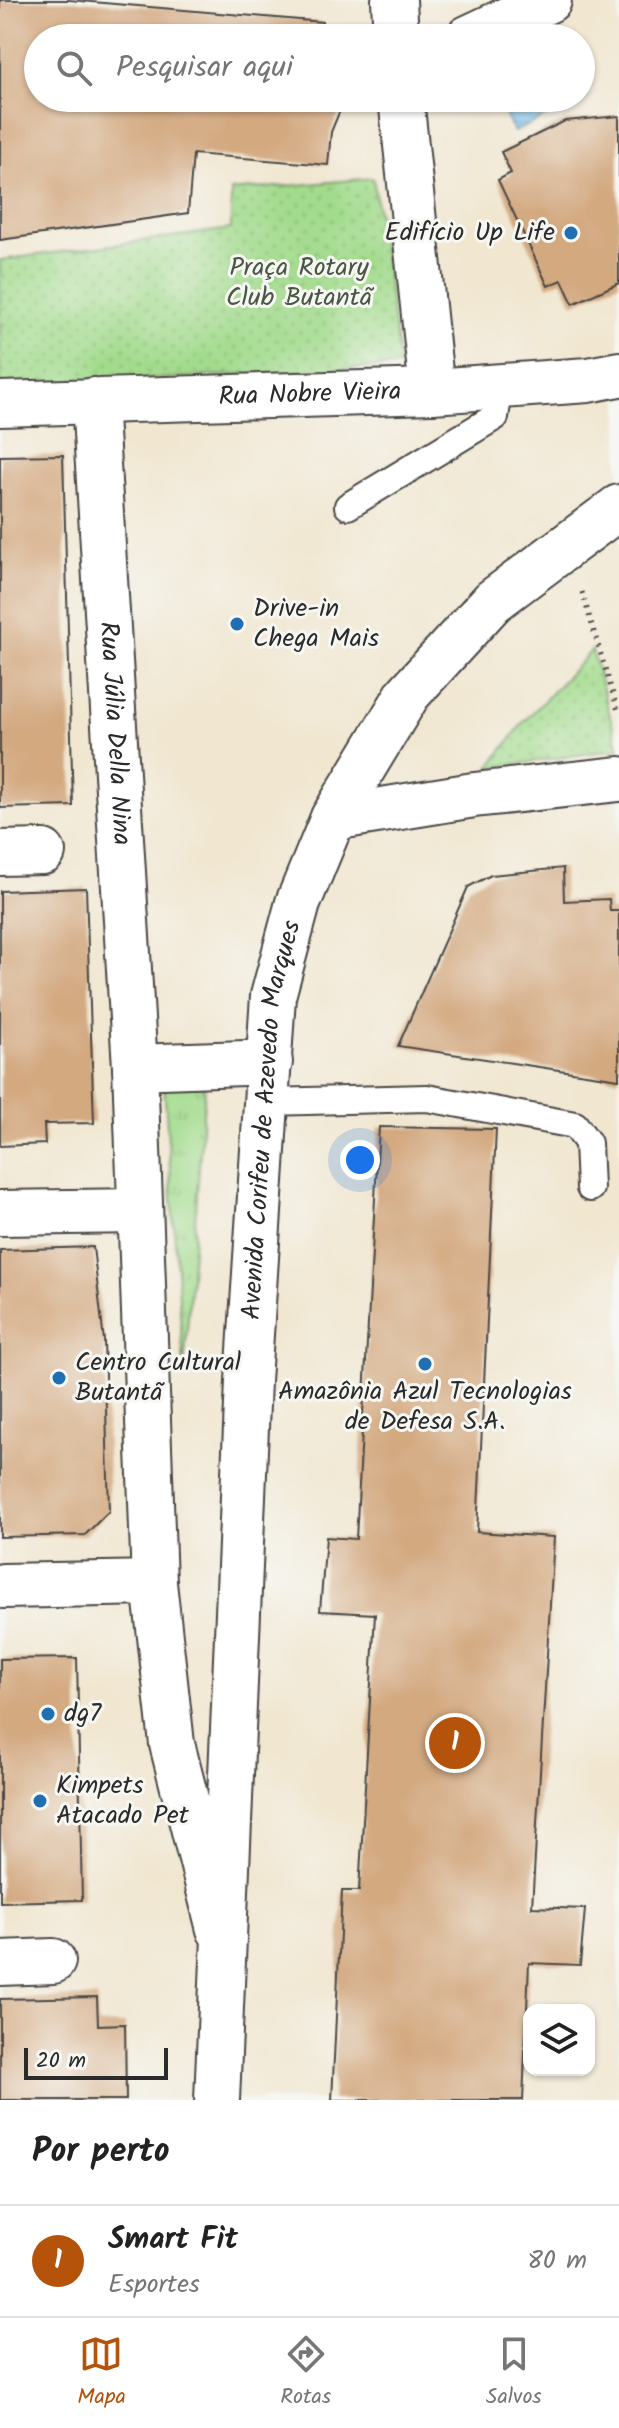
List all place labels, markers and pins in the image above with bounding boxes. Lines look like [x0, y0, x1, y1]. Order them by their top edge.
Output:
place label: Edifício Up Life [384, 212, 555, 254]
marker: Edifício Up Life [562, 224, 580, 242]
place label: Drive-in Chega Mais [253, 588, 379, 660]
marker: Drive-in Chega Mais [228, 615, 246, 633]
place label: Centro Cultural Butantã [75, 1342, 241, 1414]
marker: Amazônia Azul Tecnologias de Defesa S.A. [416, 1355, 434, 1373]
marker: Centro Cultural Butantã [50, 1369, 68, 1387]
place label: Amazônia Azul Tecnologias de Defesa S.A. [278, 1371, 572, 1443]
place label: dg7 [64, 1693, 102, 1735]
marker: dg7 [39, 1705, 57, 1723]
pin: 1 [429, 1713, 481, 1773]
place label: Kimpets Atacado Pet [56, 1765, 190, 1837]
marker: Kimpets Atacado Pet [31, 1792, 49, 1810]

